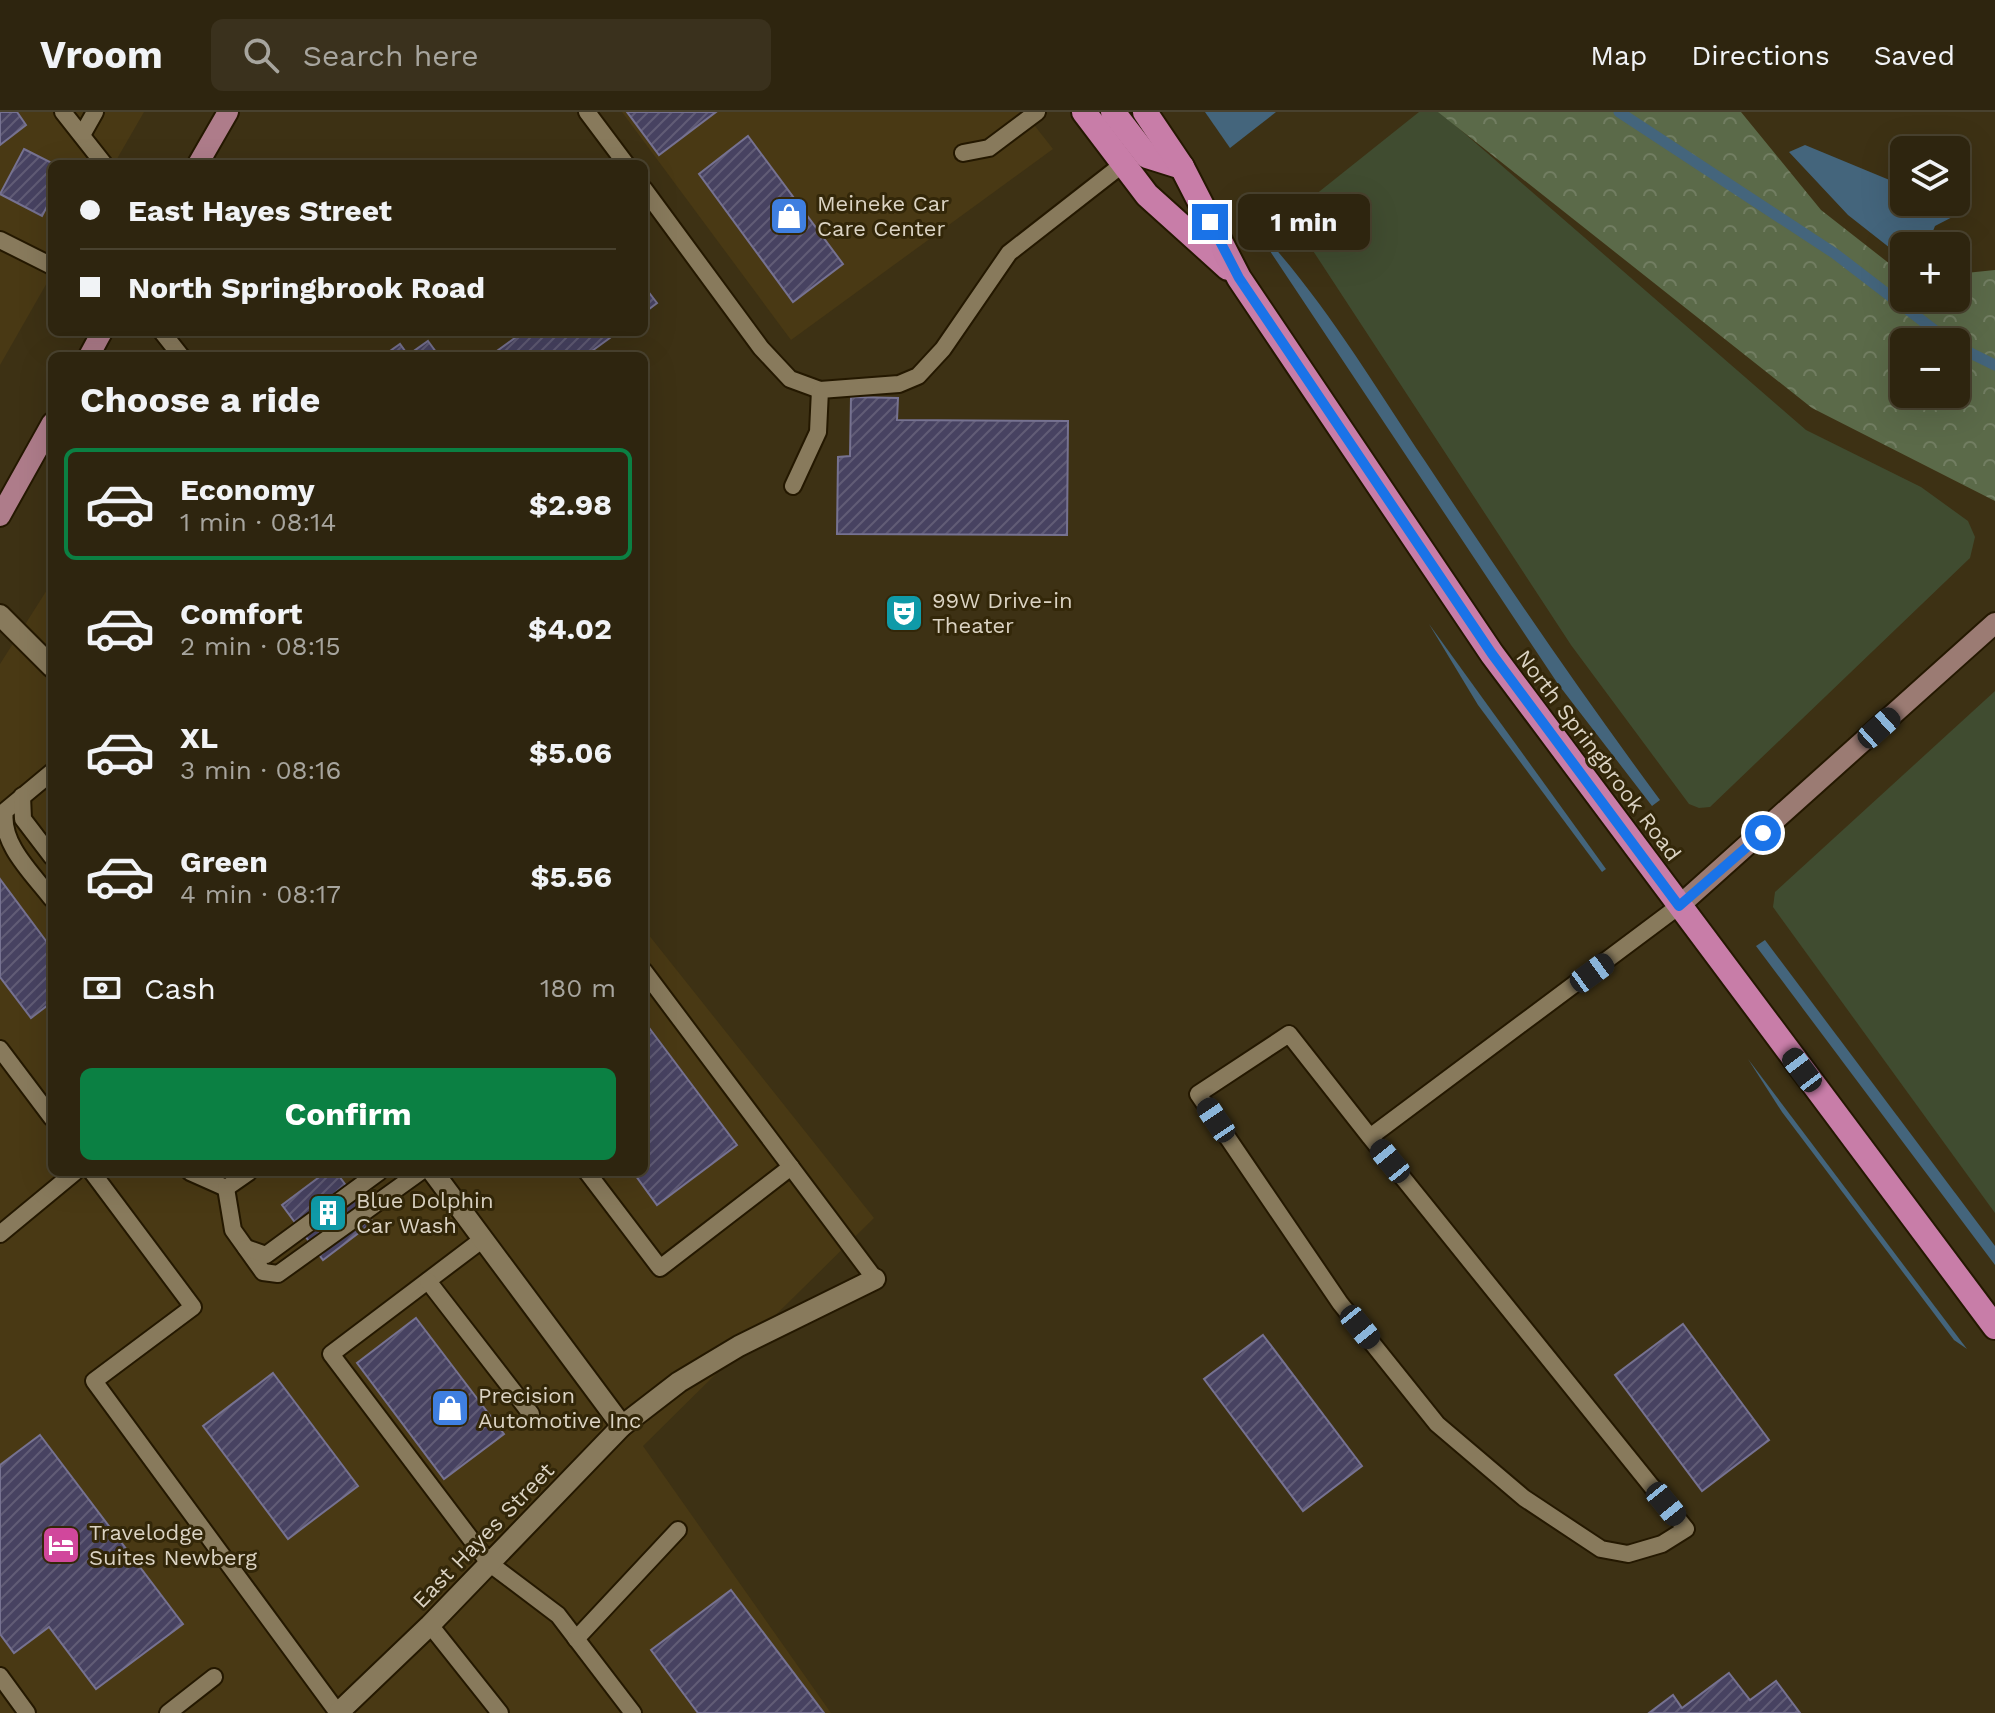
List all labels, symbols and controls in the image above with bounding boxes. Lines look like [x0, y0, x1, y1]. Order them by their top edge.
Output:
search box [211, 19, 771, 91]
text: Vroom [40, 33, 163, 77]
icon: search [239, 33, 283, 77]
text: Search here [303, 38, 479, 73]
text: Map [1590, 39, 1647, 72]
text: Directions [1691, 39, 1830, 72]
text: Saved [1874, 39, 1955, 72]
map controls [1890, 136, 1970, 408]
button: layers [1890, 136, 1970, 216]
place label: Meineke Car Care Center [817, 191, 949, 241]
text: East Hayes Street [128, 193, 392, 228]
callout: 1 min [1238, 194, 1370, 250]
shop icon: Meineke Car Care Center [768, 195, 810, 237]
route end [1192, 204, 1228, 240]
text: 1 min [1271, 207, 1337, 237]
button: + [1890, 232, 1970, 312]
text: North Springbrook Road [128, 270, 485, 305]
button: − [1890, 328, 1970, 408]
text: Choose a ride [80, 379, 320, 421]
icon: car [84, 468, 156, 540]
text: Economy [180, 472, 315, 507]
text: $2.98 [529, 487, 612, 522]
text: 1 min · 08:14 [180, 507, 336, 537]
place label: 99W Drive-in Theater [932, 588, 1073, 638]
icon: car [84, 592, 156, 664]
theatre icon: 99W Drive-in Theater [883, 592, 925, 634]
text: Comfort [180, 596, 302, 631]
text: $4.02 [528, 611, 612, 646]
text: 2 min · 08:15 [180, 631, 341, 661]
street label: North Springbrook Road [1511, 645, 1686, 866]
car [1853, 703, 1905, 753]
icon: car [84, 716, 156, 788]
text: XL [180, 720, 218, 755]
text: $5.06 [529, 735, 612, 770]
text: 3 min · 08:16 [180, 755, 341, 785]
route start [1745, 815, 1781, 851]
icon: car [84, 840, 156, 912]
text: Green [180, 844, 268, 879]
text: $5.56 [531, 859, 612, 894]
text: 4 min · 08:17 [180, 879, 341, 909]
car [1566, 949, 1618, 997]
icon: cash [80, 966, 124, 1010]
text: Cash [144, 971, 216, 1006]
text: 180 m [540, 973, 616, 1003]
car [1778, 1044, 1826, 1096]
button: Confirm [80, 1068, 616, 1160]
car [1193, 1093, 1239, 1147]
car [1366, 1135, 1414, 1187]
place label: Blue Dolphin Car Wash [356, 1188, 494, 1238]
building icon: Blue Dolphin Car Wash [307, 1192, 349, 1234]
car [1336, 1301, 1384, 1353]
place label: Precision Automotive Inc [478, 1383, 641, 1433]
shop icon: Precision Automotive Inc [429, 1387, 471, 1429]
street label: East Hayes Street [408, 1458, 559, 1613]
car [1642, 1478, 1690, 1530]
place label: Travelodge Suites Newberg [89, 1520, 257, 1570]
hotel icon: Travelodge Suites Newberg [40, 1524, 82, 1566]

